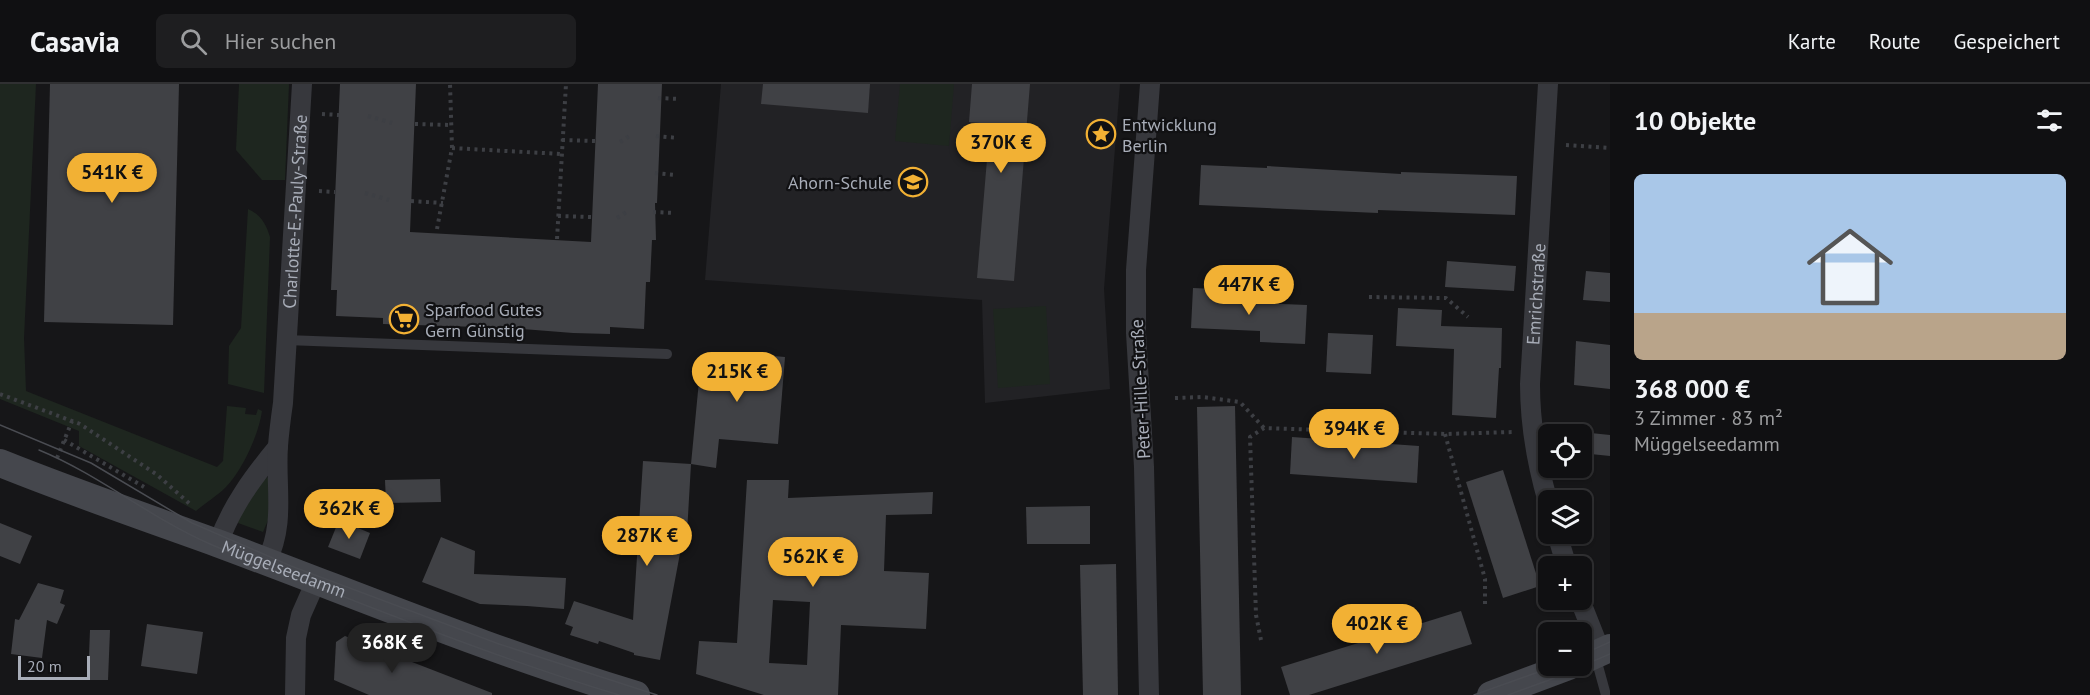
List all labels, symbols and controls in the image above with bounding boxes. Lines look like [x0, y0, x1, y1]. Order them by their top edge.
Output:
search box [156, 14, 576, 68]
text: Casavia [30, 23, 120, 60]
icon: search [177, 25, 210, 58]
text: Hier suchen [225, 27, 336, 55]
text: Karte [1788, 28, 1836, 55]
text: Route [1869, 28, 1920, 55]
text: Gespeichert [1953, 28, 2060, 55]
text: 10 Objekte [1634, 104, 1756, 137]
icon: filters [2033, 104, 2066, 137]
place label: Entwicklung Berlin [1122, 113, 1217, 157]
street label: Charlotte-E.-Pauly-Straße [277, 114, 312, 309]
place icon: Entwicklung Berlin [1085, 118, 1117, 150]
pin: 370K € [952, 123, 1050, 174]
text: 370K € [970, 129, 1032, 155]
pin: 541K € [63, 153, 161, 204]
text: 541K € [81, 159, 143, 185]
school or university icon: Ahorn-Schule [897, 166, 929, 198]
place label: Ahorn-Schule [788, 171, 892, 194]
icon: home [1796, 213, 1904, 321]
street label: Emrichstraße [1521, 242, 1550, 345]
pin: 447K € [1200, 265, 1298, 316]
text: 447K € [1218, 271, 1280, 297]
place label: Sparfood Gutes Gern Günstig [425, 298, 542, 342]
supermarket icon: Sparfood Gutes Gern Günstig [388, 303, 420, 335]
street label: Peter-Hille-Straße [1125, 319, 1155, 459]
pin: 215K € [688, 352, 786, 403]
text: 215K € [706, 358, 768, 384]
text: 368 000 € [1634, 372, 1750, 405]
text: 3 Zimmer · 83 m² [1634, 405, 1783, 431]
pin: 394K € [1305, 409, 1403, 460]
text: 394K € [1323, 415, 1385, 441]
map controls [1538, 424, 1592, 676]
button: locate [1538, 424, 1592, 478]
text: Müggelseedamm [1634, 431, 1780, 457]
pin: 362K € [300, 489, 398, 540]
button: layers [1538, 490, 1592, 544]
text: 362K € [318, 495, 380, 521]
pin: 287K € [598, 516, 696, 567]
text: 287K € [616, 522, 678, 548]
street label: Müggelseedamm [219, 534, 350, 603]
pin: 562K € [764, 537, 862, 588]
text: 562K € [782, 543, 844, 569]
button: + [1538, 556, 1592, 610]
pin: 402K € [1328, 604, 1426, 655]
text: 402K € [1346, 610, 1408, 636]
button: − [1538, 622, 1592, 676]
pin: 368K € [343, 623, 441, 674]
text: 368K € [361, 629, 423, 655]
scale bar [18, 653, 90, 680]
text: 20 m [27, 656, 62, 676]

